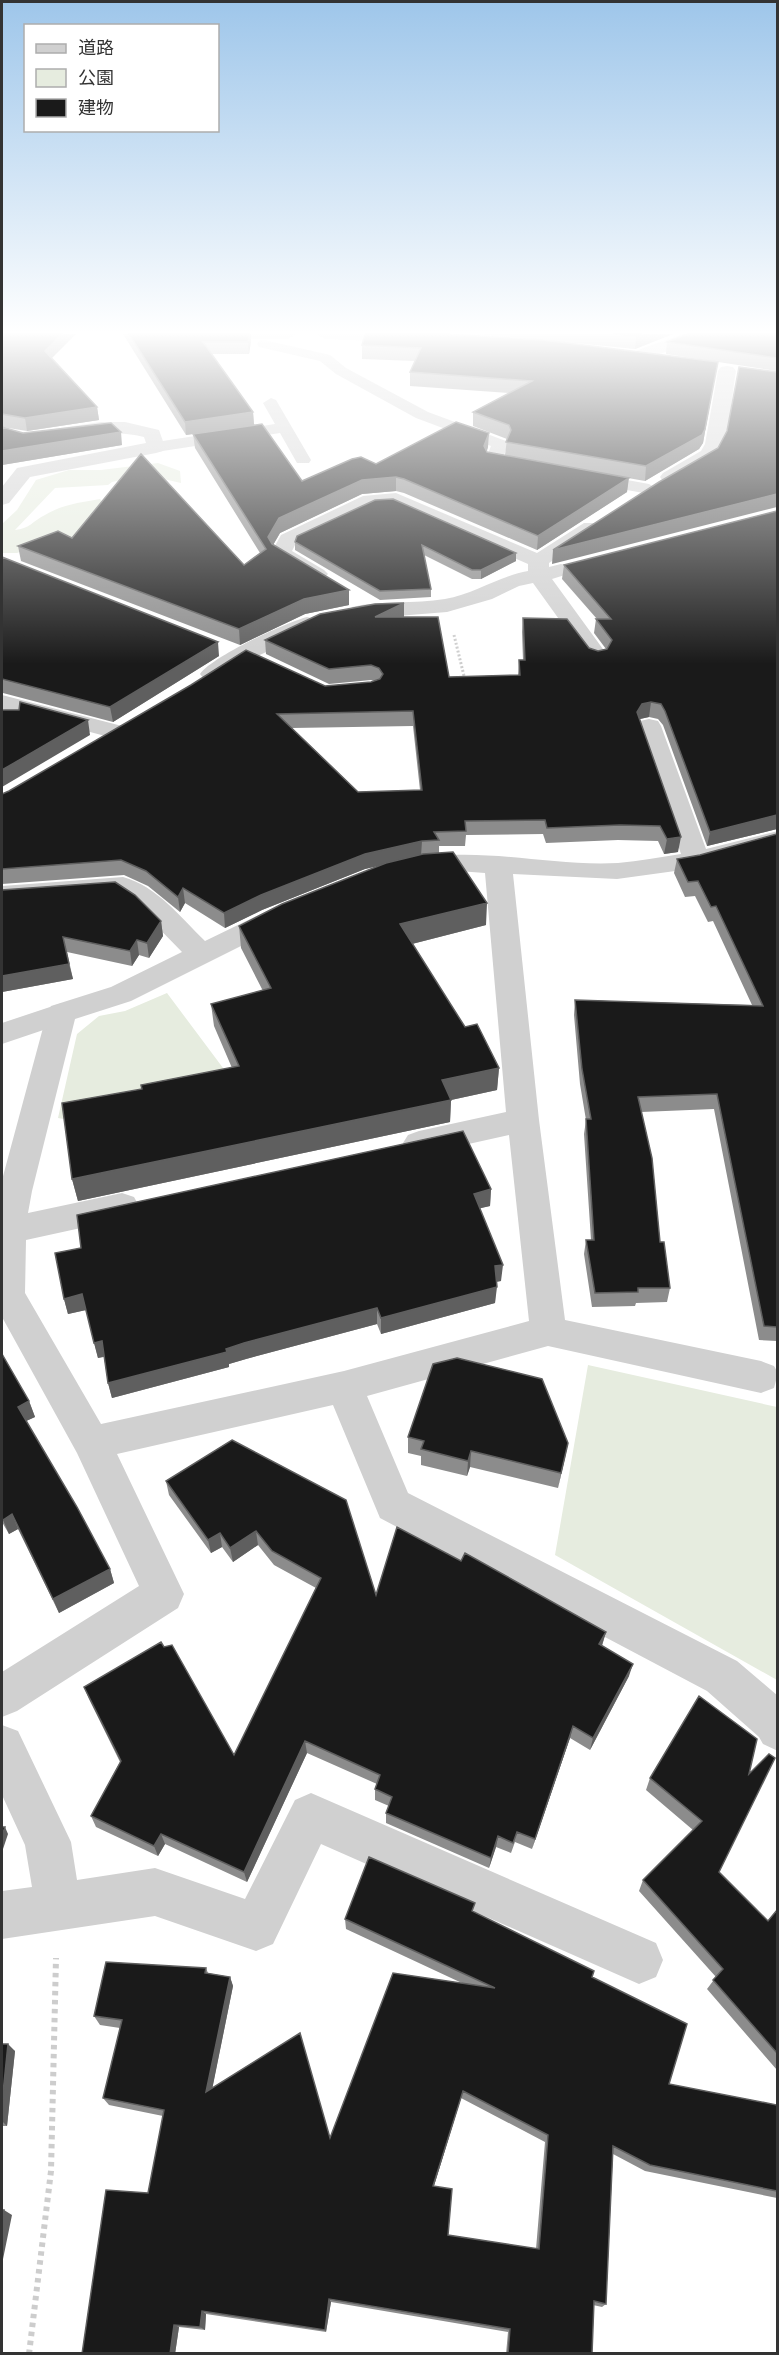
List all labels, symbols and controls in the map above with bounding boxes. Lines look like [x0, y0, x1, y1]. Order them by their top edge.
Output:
legend [24, 24, 219, 132]
text: 道路 [78, 38, 114, 58]
text: 公園 [78, 69, 114, 88]
text: 建物 [78, 98, 114, 118]

